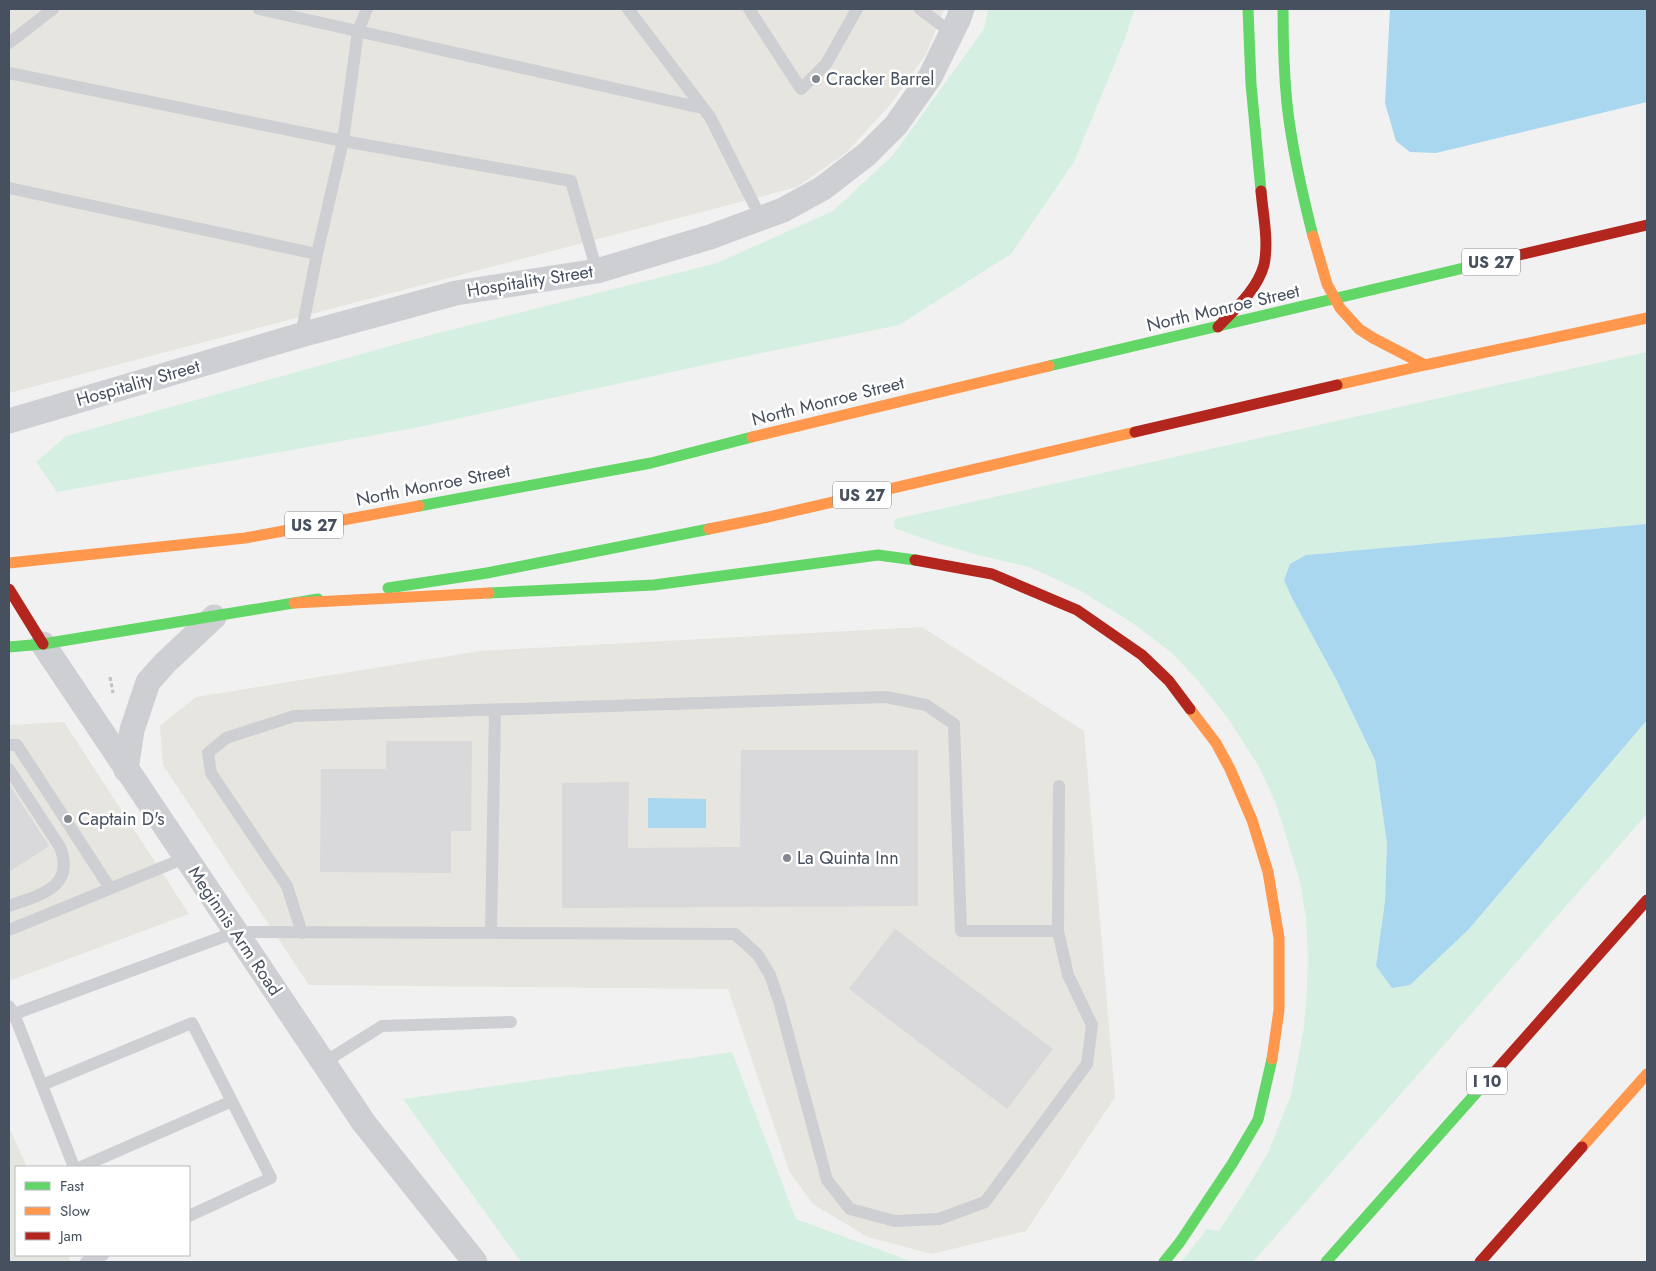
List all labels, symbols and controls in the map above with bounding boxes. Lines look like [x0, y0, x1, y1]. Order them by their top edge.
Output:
place label: Cracker Barrel [826, 66, 934, 92]
marker: Cracker Barrel [810, 73, 822, 85]
road number: US 27 [1462, 248, 1520, 276]
street label: Hospitality Street [465, 258, 596, 304]
street label: North Monroe Street [1144, 278, 1303, 338]
street label: Hospitality Street [73, 353, 203, 413]
street label: North Monroe Street [749, 369, 908, 433]
street label: North Monroe Street [354, 457, 513, 513]
road number: US 27 [833, 482, 891, 508]
road number: US 27 [285, 512, 343, 538]
place label: Captain D's [78, 806, 165, 832]
marker: Captain D's [62, 813, 74, 825]
place label: La Quinta Inn [797, 845, 899, 871]
marker: La Quinta Inn [781, 852, 793, 864]
street label: Meginnis Arm Road [182, 861, 288, 1001]
road number: I 10 [1467, 1068, 1507, 1094]
legend [15, 1166, 190, 1256]
text: Fast [60, 1175, 84, 1197]
text: Slow [60, 1200, 91, 1222]
text: Jam [58, 1225, 83, 1247]

